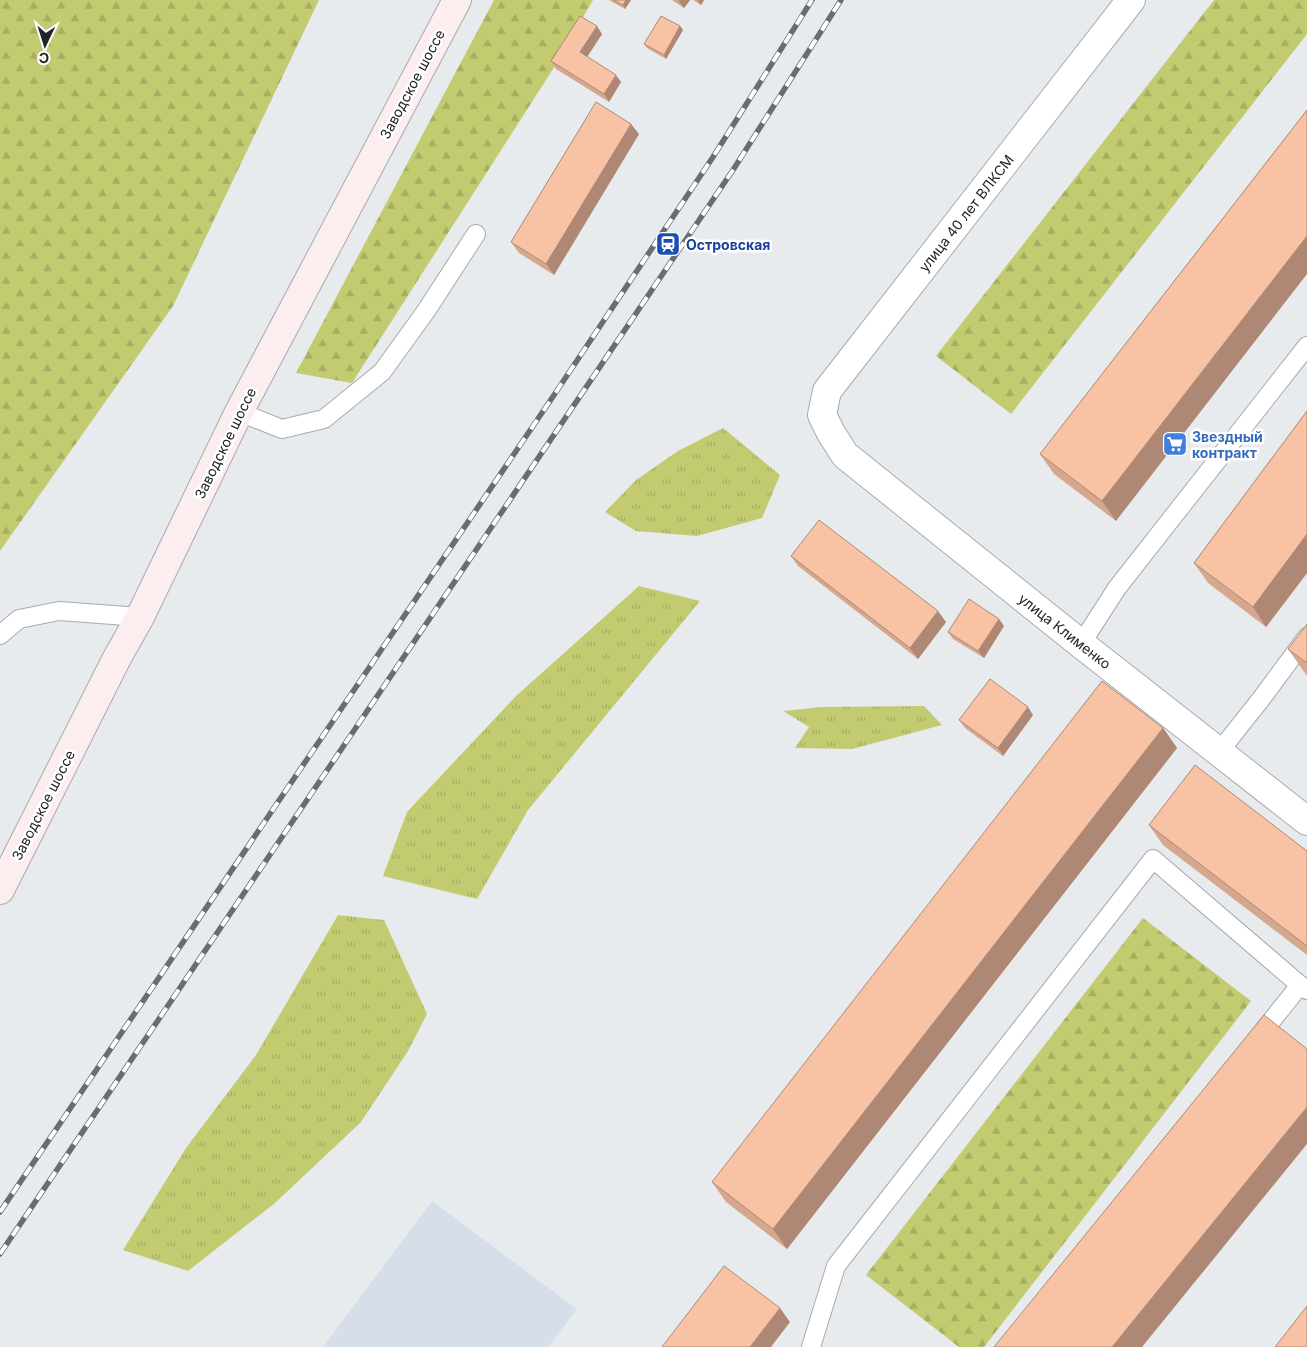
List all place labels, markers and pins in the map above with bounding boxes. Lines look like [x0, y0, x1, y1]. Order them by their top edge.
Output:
station icon: Островская [655, 231, 681, 257]
place label: Островская [686, 236, 770, 253]
place label: Звездный контракт [1192, 428, 1263, 461]
supermarket icon: Звездный контракт [1162, 431, 1188, 457]

